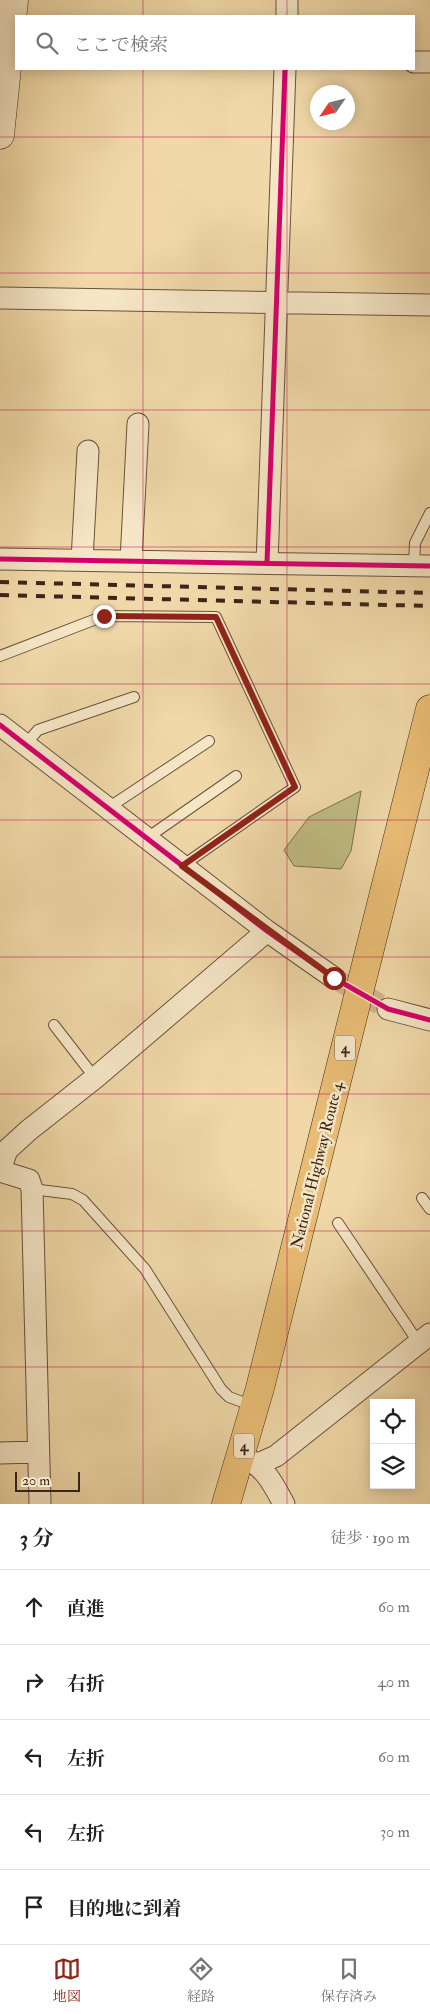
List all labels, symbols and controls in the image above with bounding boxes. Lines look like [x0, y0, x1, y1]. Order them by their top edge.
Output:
search box [15, 15, 415, 70]
icon: search [33, 29, 61, 57]
text: ここで検索 [73, 33, 168, 57]
north arrow [310, 85, 355, 130]
route end [93, 605, 116, 628]
route start [323, 967, 346, 990]
road number: 4 [335, 1036, 355, 1060]
street label: National Highway Route 4 [287, 1079, 348, 1251]
map controls [370, 1399, 415, 1489]
button: locate [370, 1399, 415, 1444]
road number: 4 [234, 1434, 254, 1458]
button: layers [370, 1444, 415, 1489]
scale bar [15, 1469, 80, 1492]
text: 20 m [22, 1472, 50, 1489]
text: 3 分 [20, 1525, 53, 1552]
text: 徒歩 · 190 m [330, 1528, 410, 1548]
icon: ahead [20, 1593, 48, 1621]
text: 直進 [67, 1597, 105, 1621]
text: 60 m [378, 1597, 410, 1617]
icon: right [20, 1668, 48, 1696]
text: 右折 [67, 1672, 105, 1696]
text: 40 m [377, 1672, 410, 1692]
icon: left [20, 1743, 48, 1771]
text: 左折 [67, 1747, 105, 1771]
text: 60 m [378, 1747, 410, 1767]
icon: left [20, 1818, 48, 1846]
text: 左折 [67, 1822, 105, 1846]
text: 30 m [380, 1822, 410, 1842]
icon: arrive [20, 1893, 48, 1921]
text: 目的地に到着 [67, 1897, 181, 1921]
tab: 地図 [53, 1955, 81, 2005]
tab: 経路 [187, 1955, 215, 2005]
tab: 保存済み [321, 1955, 377, 2005]

